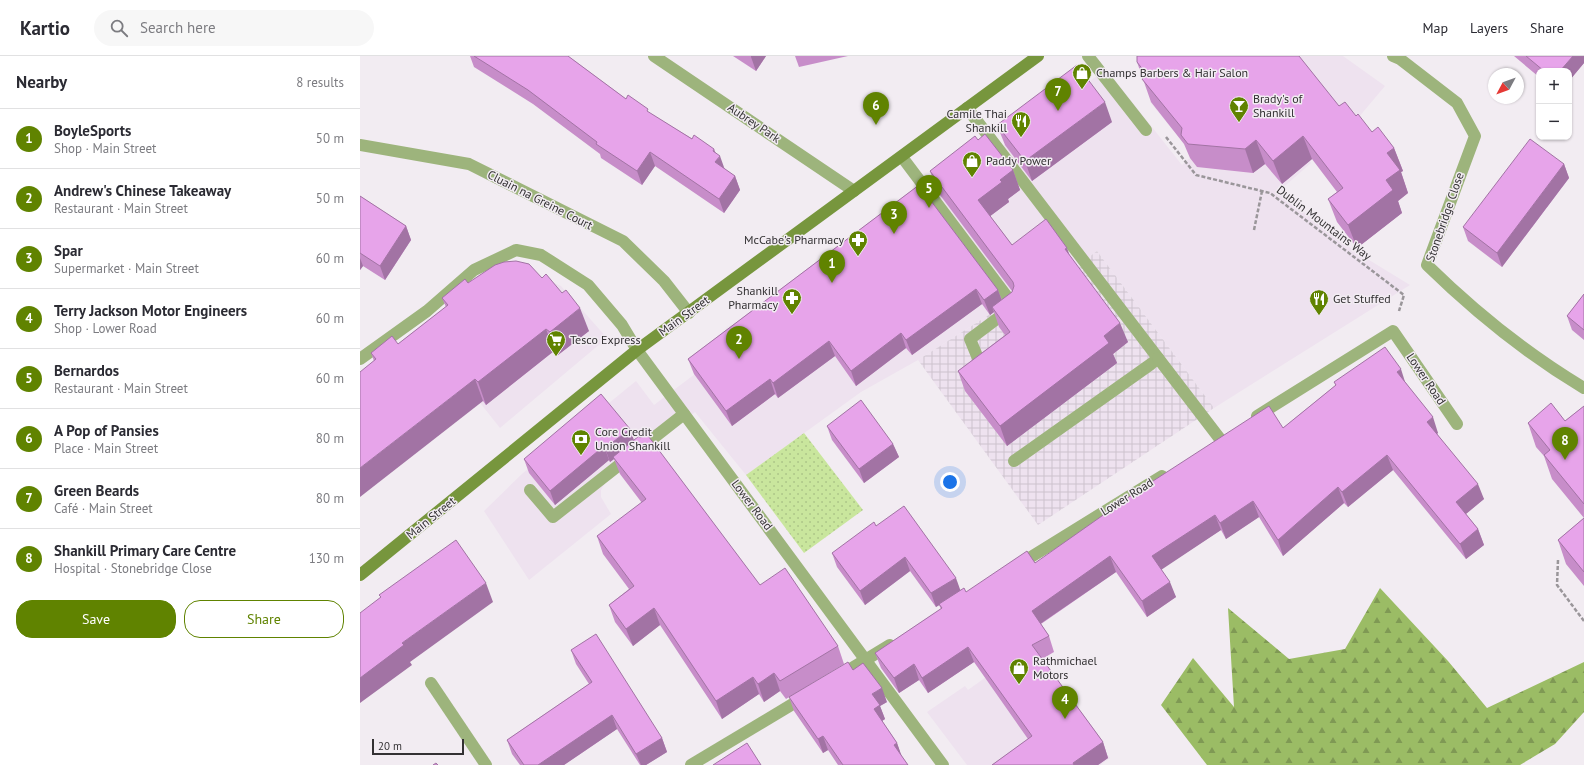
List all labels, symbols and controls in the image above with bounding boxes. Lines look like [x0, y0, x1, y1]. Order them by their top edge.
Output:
search box [94, 10, 374, 46]
text: Kartio [20, 16, 70, 40]
icon: search [108, 17, 130, 39]
text: Search here [140, 18, 216, 37]
text: Map [1422, 19, 1448, 37]
text: Layers [1470, 19, 1508, 37]
text: Share [1530, 19, 1564, 37]
shop icon: Champs Barbers & Hair Salon [1071, 62, 1093, 90]
place label: Champs Barbers & Hair Salon [1096, 65, 1248, 80]
north arrow [1488, 68, 1524, 104]
map controls [1536, 68, 1572, 140]
button: + [1536, 68, 1572, 104]
text: Nearby [16, 71, 67, 93]
text: 8 results [296, 74, 344, 91]
pin: 7 [1045, 78, 1071, 111]
place label: Brady's of Shankill [1253, 91, 1304, 120]
pin: 6 [863, 92, 889, 125]
bar icon: Brady's of Shankill [1228, 95, 1250, 123]
street label: Aubrey Park [725, 100, 784, 146]
button: − [1536, 104, 1572, 140]
place label: Camile Thai Shankill [947, 106, 1007, 135]
restaurant icon: Camile Thai Shankill [1010, 110, 1032, 138]
text: BoyleSports [54, 121, 131, 140]
text: 1 [25, 130, 33, 147]
text: 50 m [316, 130, 344, 147]
text: Shop · Main Street [54, 140, 156, 157]
shop icon: Paddy Power [961, 150, 983, 178]
place label: Paddy Power [986, 153, 1051, 168]
street label: Cluain na Greine Court [485, 167, 595, 233]
street label: Stonebridge Close [1422, 170, 1467, 263]
pin: 5 [916, 175, 942, 208]
text: Andrew's Chinese Takeaway [54, 181, 231, 200]
street label: Dublin Mountains Way [1274, 182, 1375, 263]
text: 2 [25, 190, 33, 207]
text: 50 m [316, 190, 344, 207]
text: Restaurant · Main Street [54, 200, 188, 217]
pin: 3 [881, 201, 907, 234]
pharmacy icon: McCabe's Pharmacy [847, 229, 869, 257]
place label: McCabe's Pharmacy [744, 232, 844, 247]
text: Spar [54, 241, 83, 260]
text: 3 [25, 250, 33, 267]
text: 60 m [316, 250, 344, 267]
pin: 1 [819, 250, 845, 283]
text: Supermarket · Main Street [54, 260, 199, 277]
place label: Shankill Pharmacy [728, 283, 778, 312]
pharmacy icon: Shankill Pharmacy [781, 287, 803, 315]
restaurant icon: Get Stuffed [1308, 288, 1330, 316]
place label: Get Stuffed [1333, 291, 1391, 306]
street label: Main Street [655, 292, 712, 339]
text: Terry Jackson Motor Engineers [54, 301, 247, 320]
text: 4 [25, 310, 33, 327]
text: 60 m [316, 310, 344, 327]
text: Shop · Lower Road [54, 320, 157, 337]
pin: 2 [726, 326, 752, 359]
supermarket icon: Tesco Express [545, 329, 567, 357]
place label: Tesco Express [570, 332, 640, 347]
street label: Lower Road [1404, 350, 1449, 407]
text: Bernardos [54, 361, 119, 380]
text: 5 [25, 370, 33, 387]
text: 60 m [316, 370, 344, 387]
text: Restaurant · Main Street [54, 380, 188, 397]
text: A Pop of Pansies [54, 421, 159, 440]
place label: Core Credit Union Shankill [595, 424, 671, 453]
pin: 8 [1552, 427, 1578, 460]
bank icon: Core Credit Union Shankill [570, 428, 592, 456]
text: 6 [25, 430, 33, 447]
text: 80 m [316, 430, 344, 447]
text: Place · Main Street [54, 440, 158, 457]
your location [940, 472, 960, 492]
street label: Lower Road [1098, 475, 1156, 519]
street label: Lower Road [729, 477, 776, 533]
text: Green Beards [54, 481, 139, 500]
text: 7 [25, 490, 33, 507]
text: 80 m [316, 490, 344, 507]
street label: Main Street [403, 493, 458, 542]
text: Café · Main Street [54, 500, 153, 517]
text: Shankill Primary Care Centre [54, 541, 236, 560]
text: 8 [25, 550, 33, 567]
text: 130 m [309, 550, 344, 567]
text: Hospital · Stonebridge Close [54, 560, 212, 577]
button: Save [16, 600, 176, 638]
button: Share [184, 600, 344, 638]
place label: Rathmichael Motors [1033, 653, 1098, 682]
shop icon: Rathmichael Motors [1008, 657, 1030, 685]
pin: 4 [1052, 686, 1078, 719]
scale bar [372, 737, 464, 756]
text: 20 m [378, 739, 402, 753]

